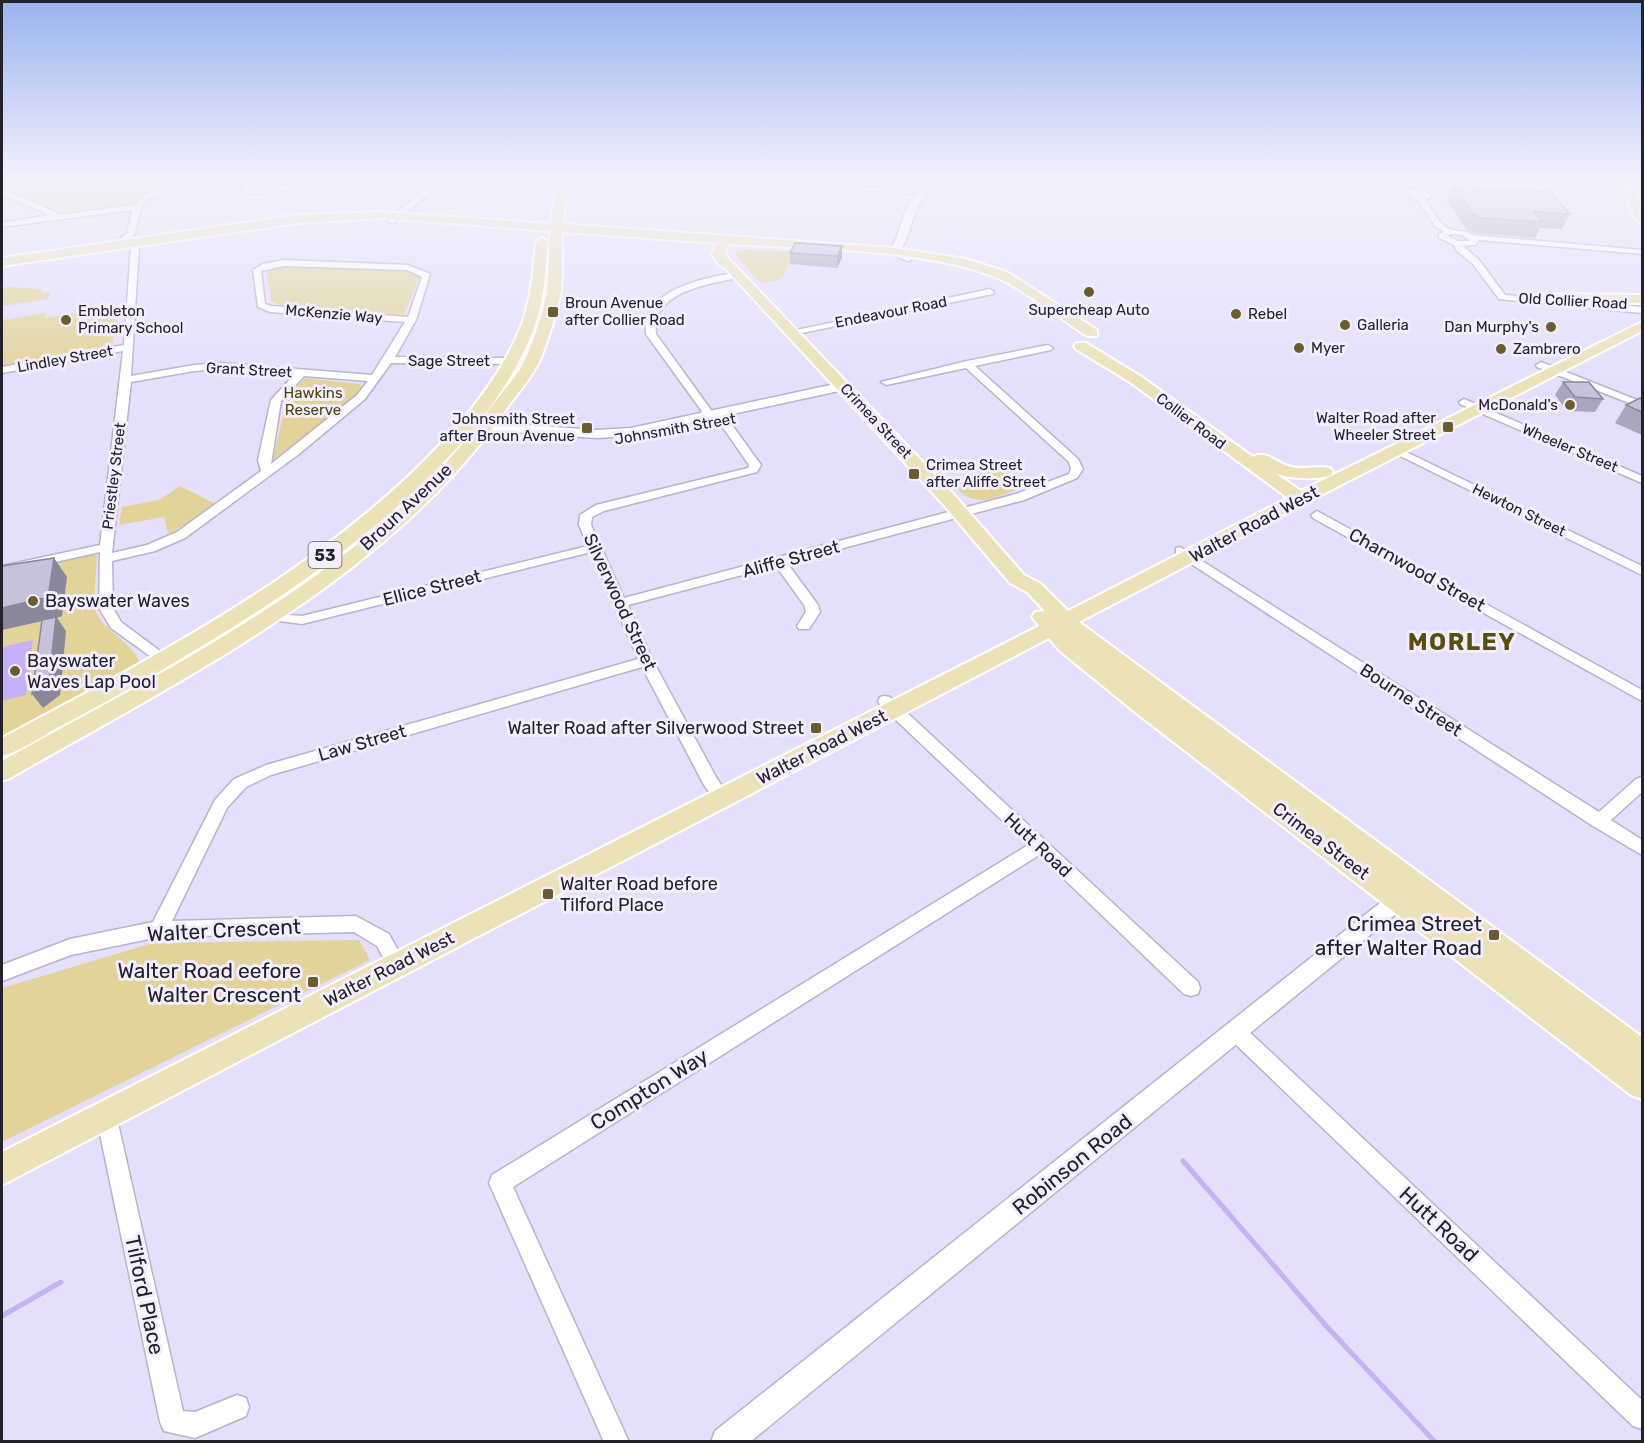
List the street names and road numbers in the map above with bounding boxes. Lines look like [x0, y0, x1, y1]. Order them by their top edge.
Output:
street label: Old Collier Road [1518, 289, 1628, 313]
street label: Endeavour Road [833, 292, 949, 332]
street label: McKenzie Way [285, 301, 383, 327]
street label: Lindley Street [16, 342, 114, 376]
street label: Sage Street [408, 352, 490, 370]
street label: Grant Street [206, 359, 293, 381]
street label: Crimea Street [837, 380, 916, 462]
street label: Collier Road [1153, 389, 1229, 453]
street label: Johnsmith Street [613, 409, 737, 449]
street label: Wheeler Street [1519, 420, 1621, 476]
street label: Priestley Street [99, 421, 130, 530]
street label: Broun Avenue [355, 459, 457, 555]
street label: Hewton Street [1469, 480, 1569, 540]
street label: Walter Road West [1186, 481, 1322, 567]
street label: Charnwood Street [1345, 523, 1489, 617]
street label: Silverwood Street [579, 530, 661, 674]
street label: Aliffe Street [740, 535, 842, 583]
road number: 53 [308, 542, 342, 568]
street label: Ellice Street [381, 565, 483, 611]
street label: Bourne Street [1356, 659, 1466, 741]
street label: Walter Road West [753, 705, 891, 789]
street label: Law Street [315, 720, 409, 766]
street label: Crimea Street [1268, 797, 1374, 885]
street label: Hutt Road [999, 808, 1077, 882]
street label: Walter Crescent [146, 913, 302, 947]
street label: Walter Road West [320, 927, 458, 1011]
street label: Compton Way [585, 1043, 713, 1135]
street label: Robinson Road [1007, 1108, 1137, 1220]
street label: Hutt Road [1394, 1181, 1484, 1267]
street label: Tilford Place [120, 1233, 170, 1357]

